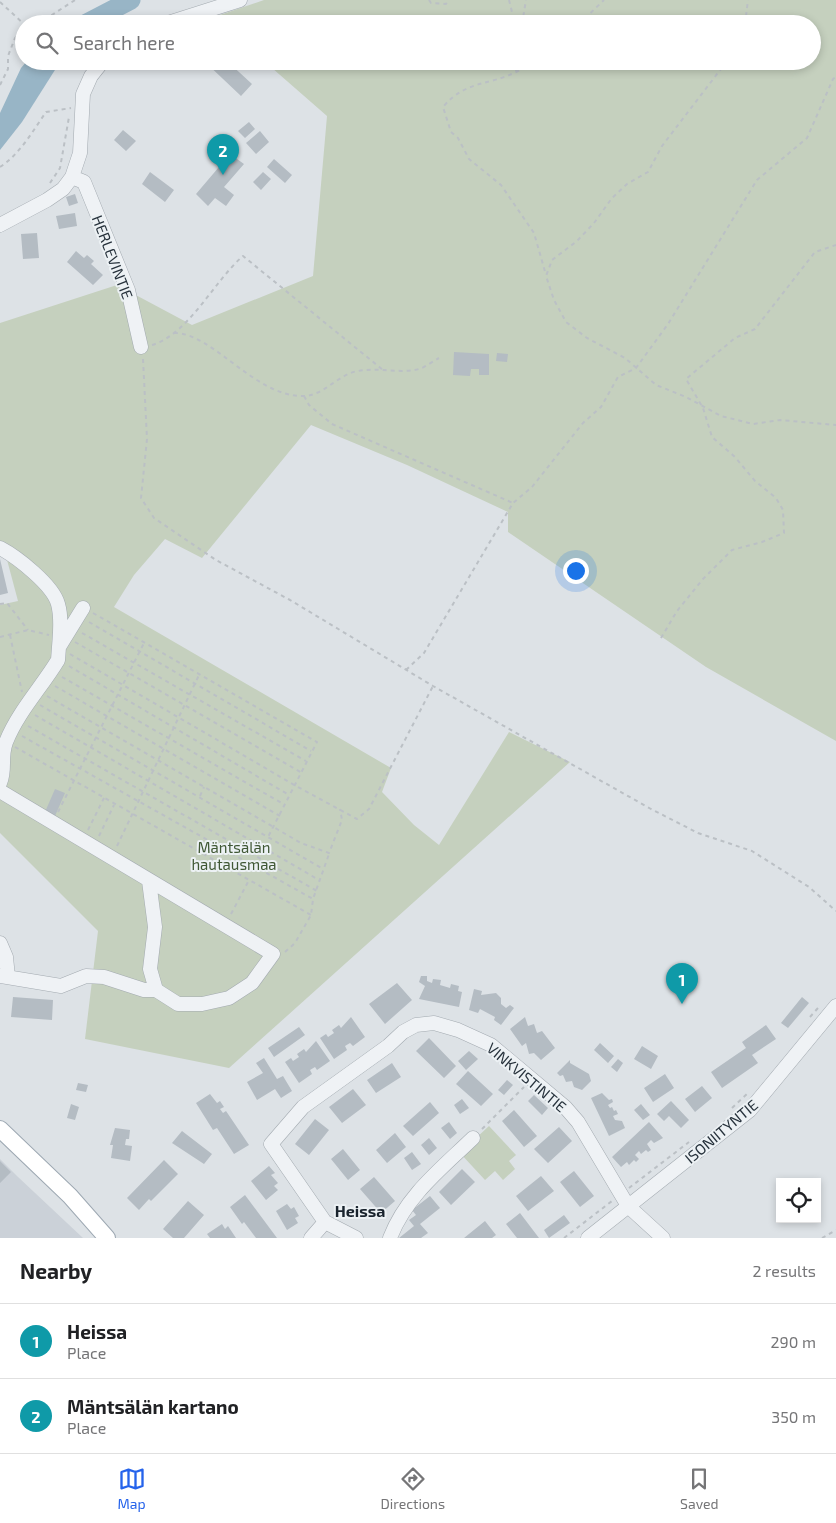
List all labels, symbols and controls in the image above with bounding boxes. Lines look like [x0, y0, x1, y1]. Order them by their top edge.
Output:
search box [15, 15, 821, 70]
icon: search [33, 29, 61, 57]
text: Search here [73, 31, 175, 54]
pin: 2 [207, 134, 239, 175]
street label: HERLEVINTIE [89, 212, 137, 302]
your location [563, 558, 589, 584]
park label: Mäntsälän hautausmaa [191, 838, 277, 873]
pin: 1 [666, 963, 698, 1004]
street label: VINKVISTINTIE [484, 1039, 570, 1115]
street label: ISONIITYNTIE [681, 1095, 761, 1167]
map controls [776, 1178, 821, 1223]
button: locate [776, 1178, 821, 1223]
district label: Heissa [335, 1201, 385, 1220]
text: Nearby [20, 1258, 92, 1283]
text: 2 results [753, 1261, 816, 1280]
text: Heissa [67, 1320, 127, 1343]
text: 1 [33, 1332, 39, 1351]
text: 290 m [771, 1332, 816, 1351]
text: Place [67, 1343, 106, 1362]
text: Mäntsälän kartano [67, 1395, 239, 1418]
text: 2 [31, 1407, 41, 1426]
text: 350 m [771, 1407, 816, 1426]
text: Place [67, 1418, 106, 1437]
tab: Map [117, 1465, 146, 1512]
tab: Directions [381, 1465, 445, 1512]
tab: Saved [680, 1465, 719, 1512]

